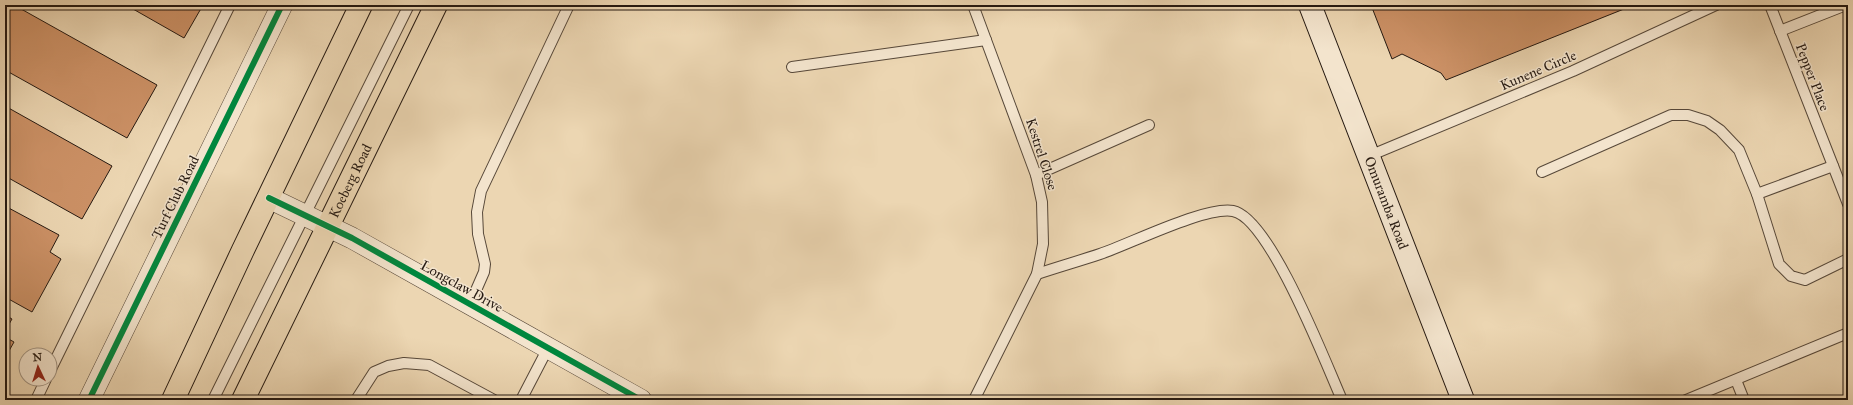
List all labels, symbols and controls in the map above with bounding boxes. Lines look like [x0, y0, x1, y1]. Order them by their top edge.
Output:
street label: Pepper Place [1792, 41, 1833, 114]
street label: Kunene Circle [1498, 47, 1579, 94]
street label: Kestrel Close [1022, 116, 1061, 193]
street label: Koeberg Road [325, 141, 376, 221]
street label: Turf Club Road [148, 153, 203, 241]
street label: Omuramba Road [1360, 154, 1412, 252]
street label: Longclaw Drive [418, 257, 506, 316]
north arrow [18, 347, 58, 387]
text: N [32, 351, 43, 364]

